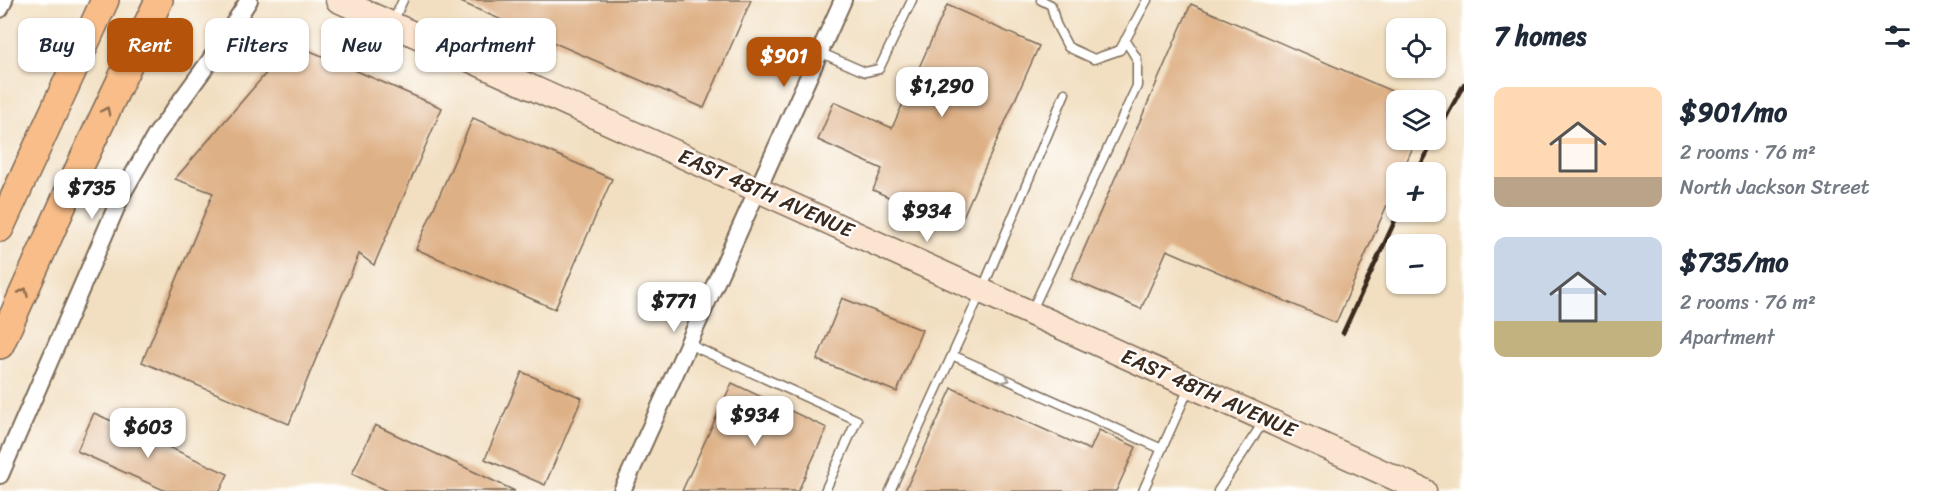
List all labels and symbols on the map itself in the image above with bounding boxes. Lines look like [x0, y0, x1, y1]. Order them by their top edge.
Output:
pin: $901 [748, 37, 820, 88]
pin: $1,290 [893, 67, 991, 118]
one-way arrow [99, 106, 111, 117]
street label: EAST 48TH AVENUE [672, 137, 861, 249]
pin: $735 [56, 169, 128, 220]
pin: $934 [891, 192, 963, 243]
pin: $771 [638, 282, 710, 333]
one-way arrow [17, 287, 29, 298]
street label: EAST 48TH AVENUE [1115, 337, 1304, 449]
one-way arrow [999, 372, 1010, 384]
pin: $934 [719, 396, 791, 447]
pin: $603 [112, 408, 184, 459]

